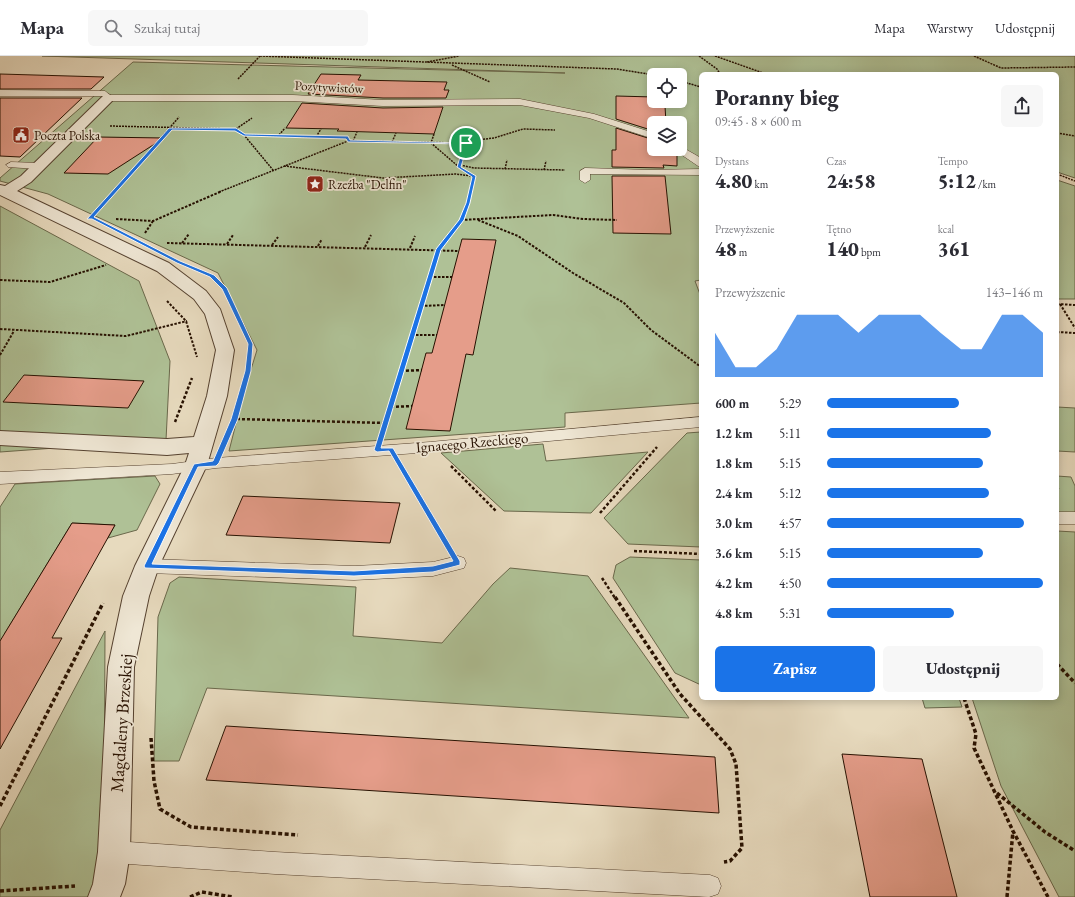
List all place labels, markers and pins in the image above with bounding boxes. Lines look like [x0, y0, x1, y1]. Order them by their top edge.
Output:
public building icon: Poczta Polska [11, 125, 31, 145]
pin [449, 126, 483, 160]
place label: Poczta Polska [34, 127, 101, 144]
place icon: Rzeźba "Delfin" [305, 174, 325, 194]
place label: Rzeźba "Delfin" [328, 176, 407, 193]

